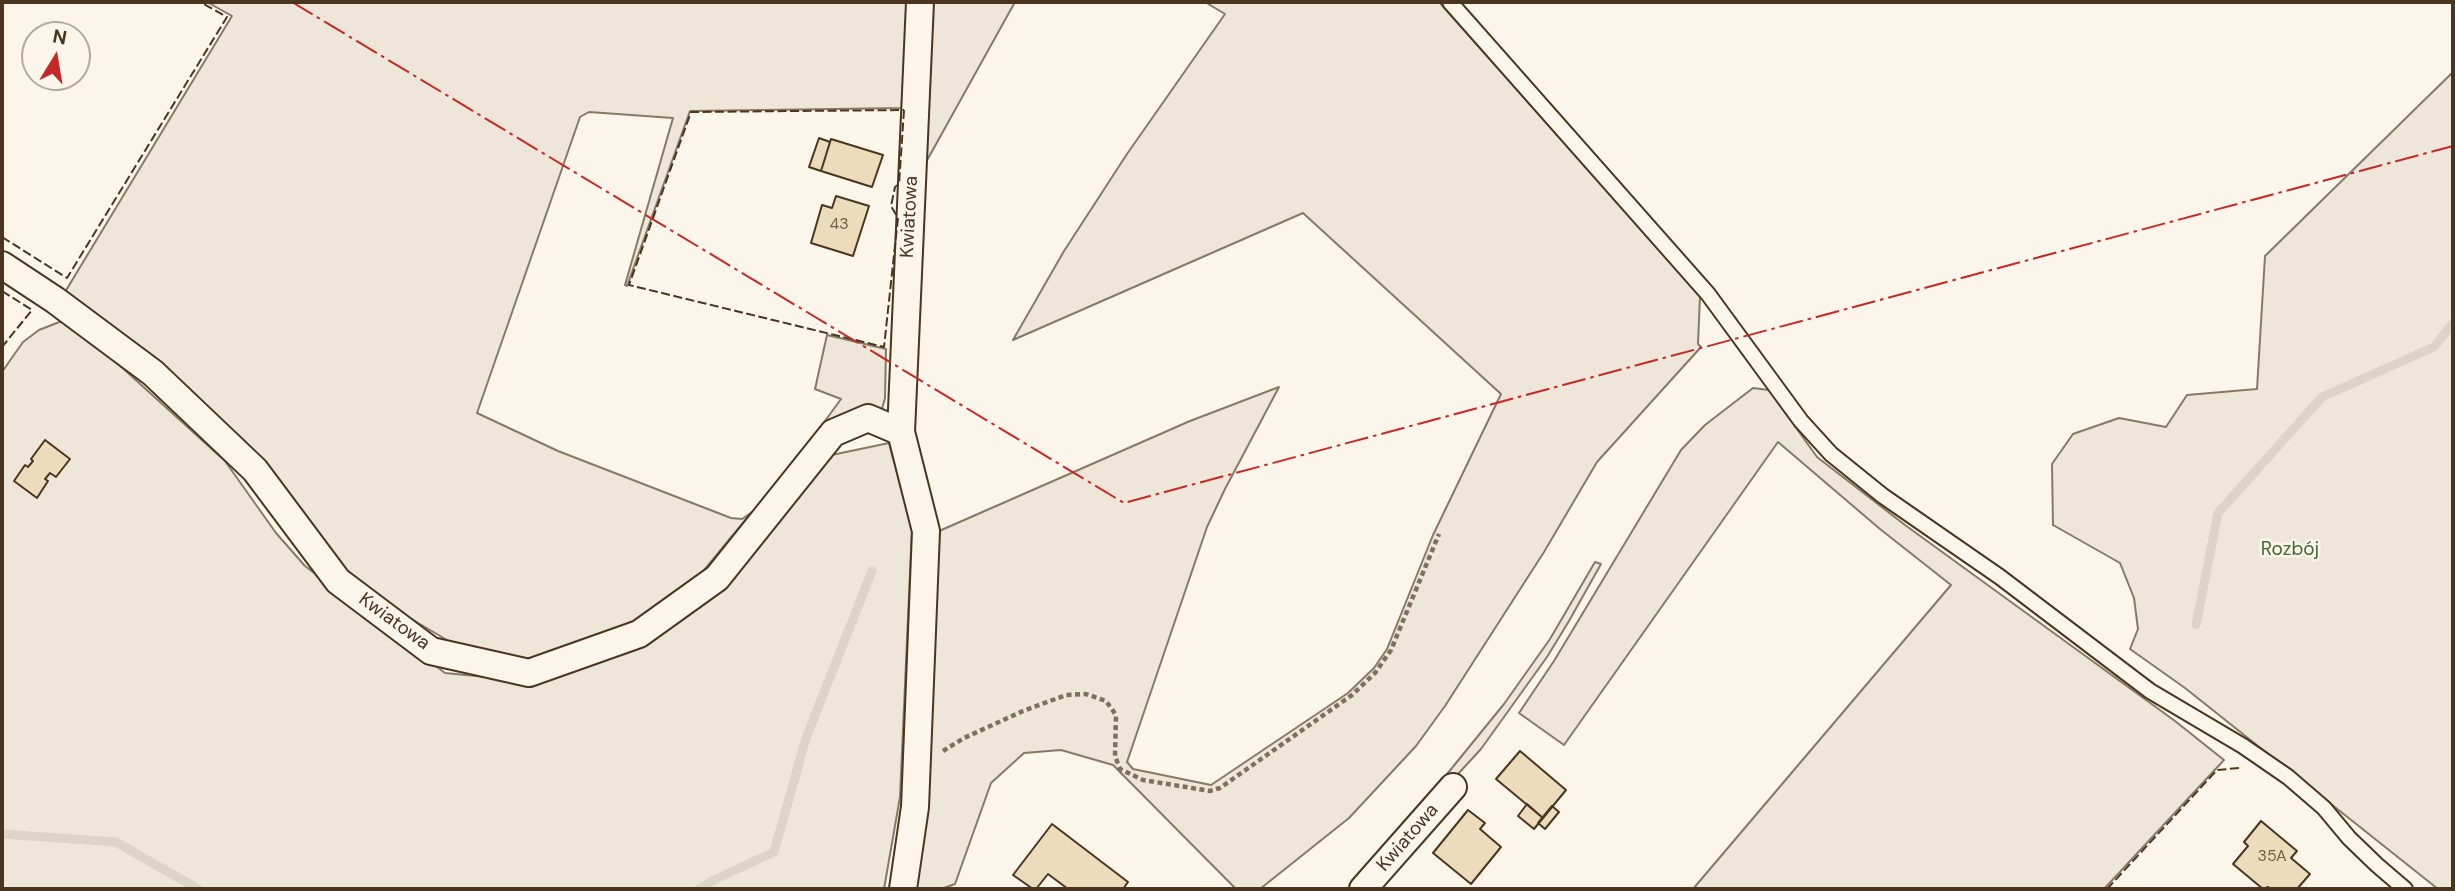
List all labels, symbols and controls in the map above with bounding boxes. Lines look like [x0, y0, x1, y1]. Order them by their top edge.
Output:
north arrow [21, 21, 91, 91]
text: N [51, 23, 69, 50]
street label: Kwiatowa [896, 175, 924, 259]
house number: 43 [829, 215, 849, 235]
park label: Rozbój [2261, 539, 2319, 561]
street label: Kwiatowa [354, 589, 434, 655]
street label: Kwiatowa [1372, 799, 1444, 877]
house number: 35A [2257, 847, 2287, 867]

